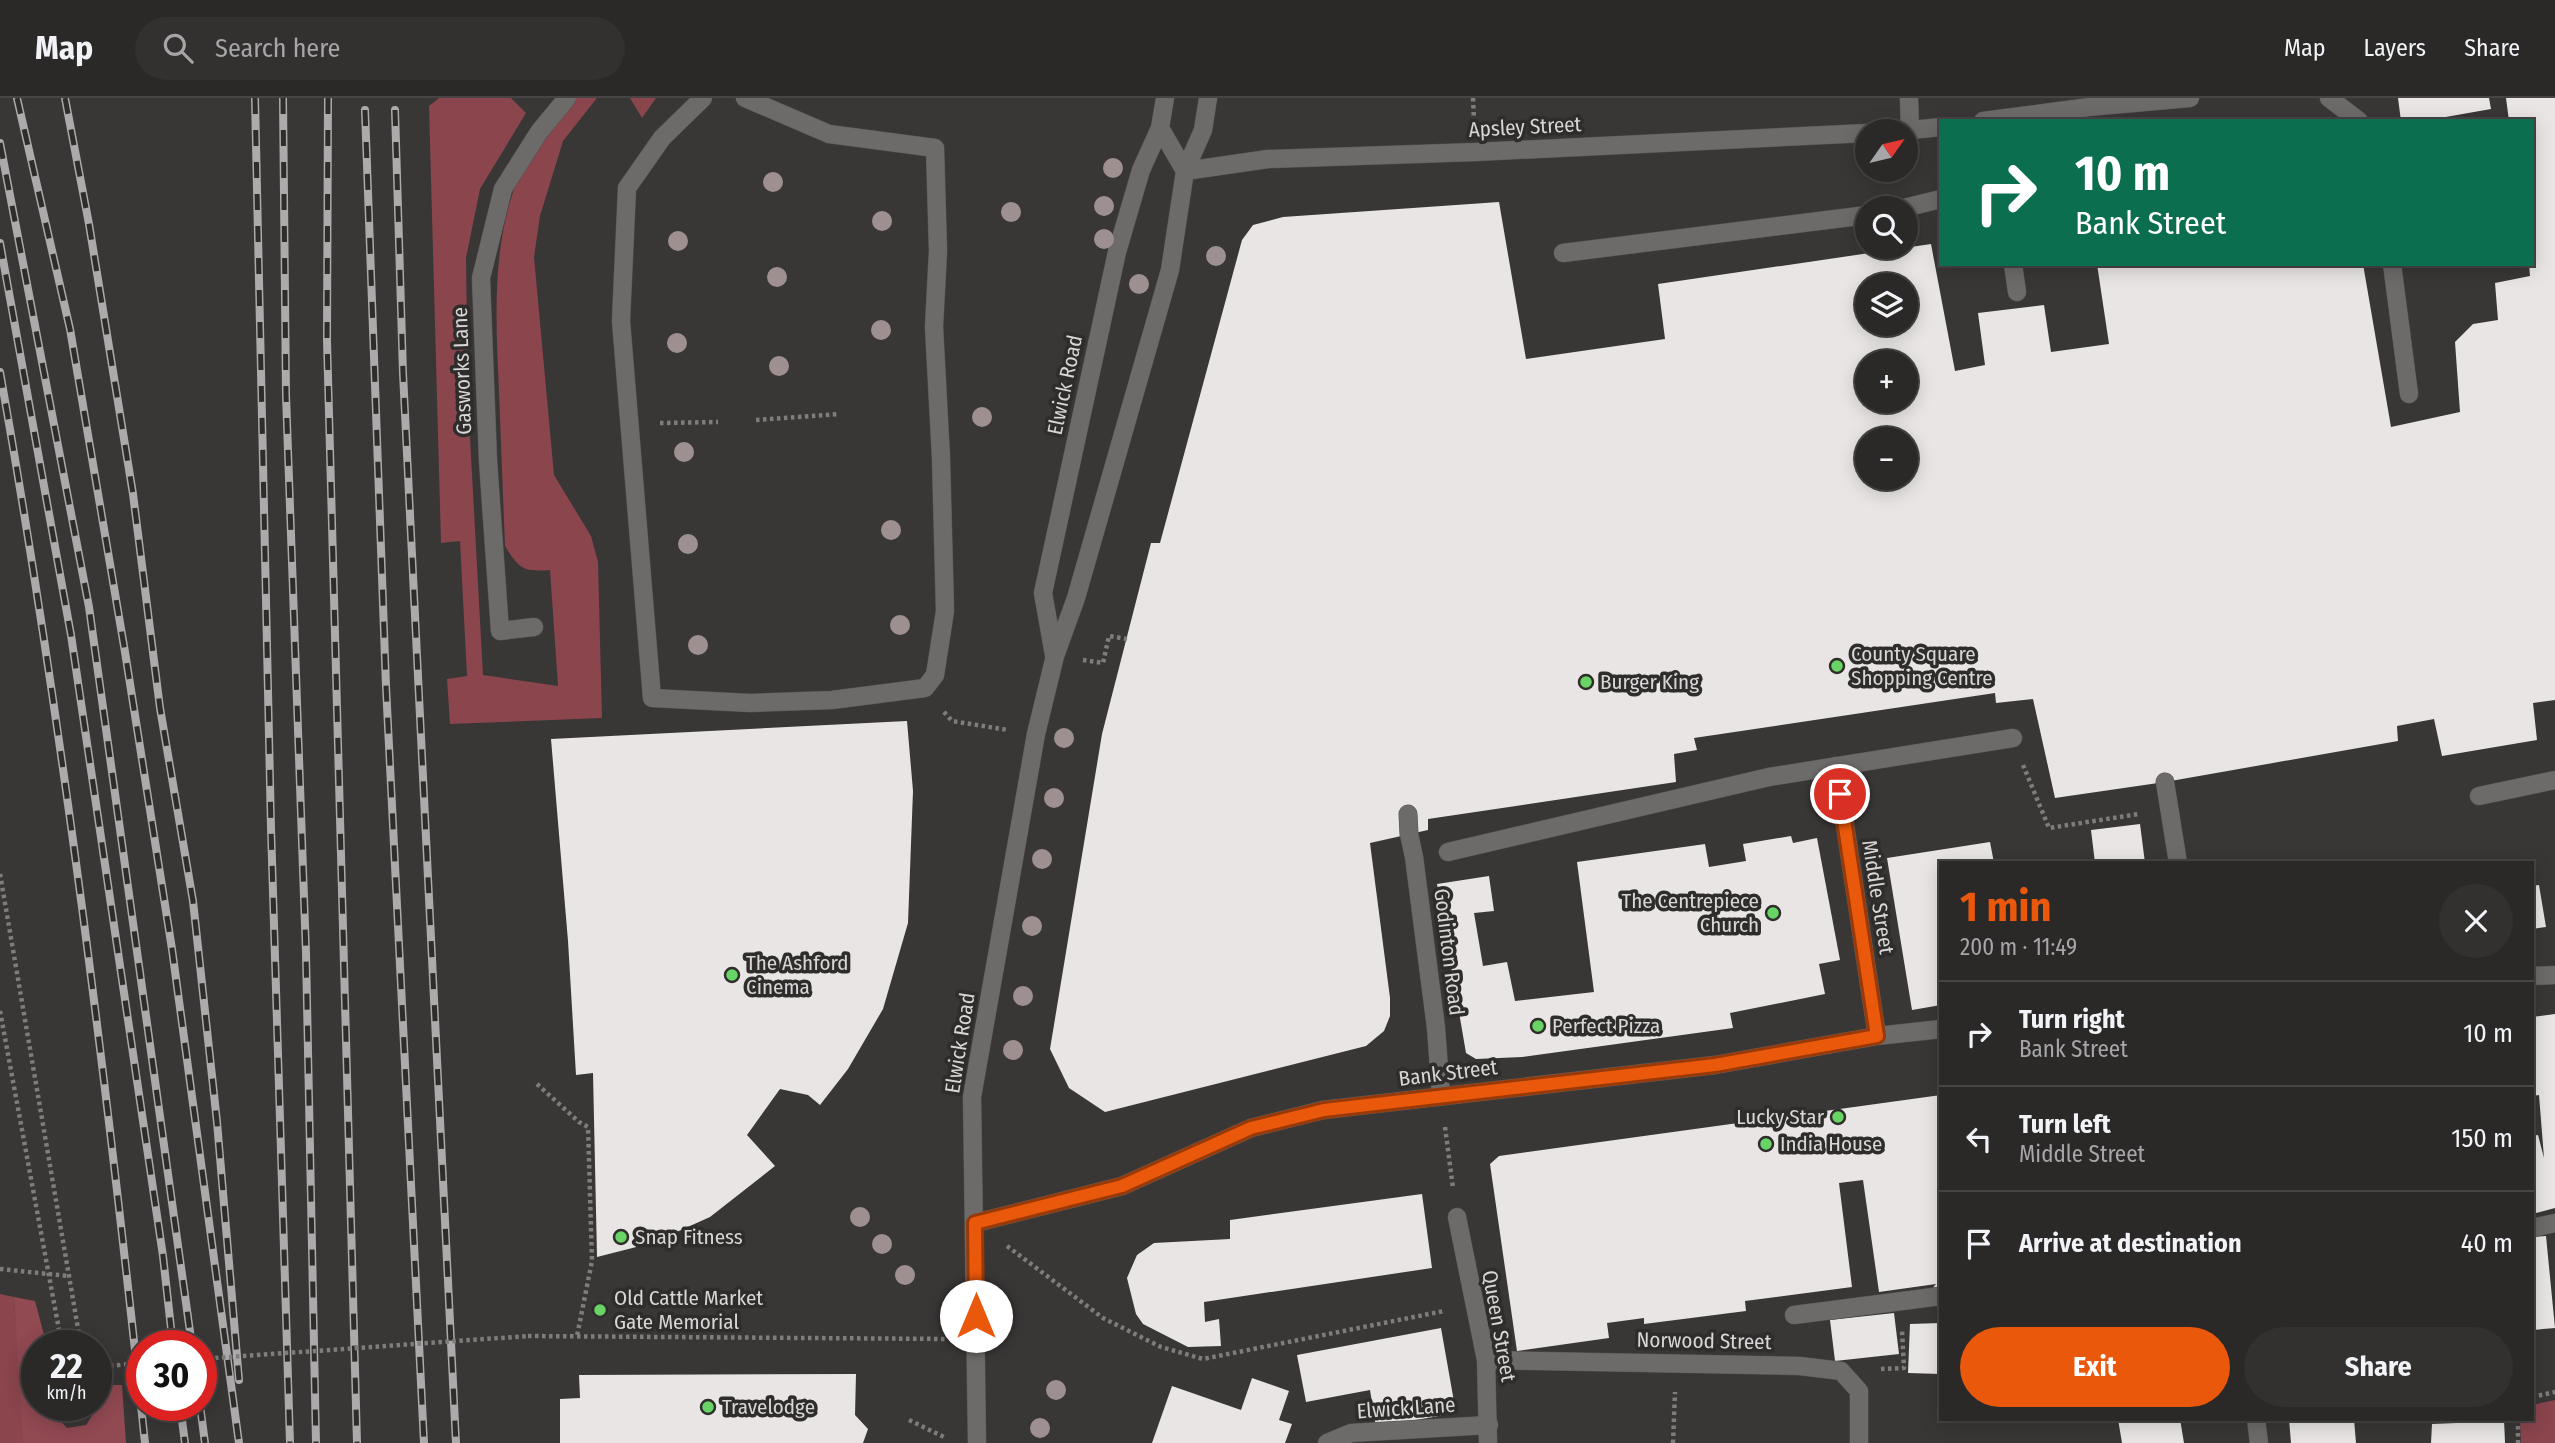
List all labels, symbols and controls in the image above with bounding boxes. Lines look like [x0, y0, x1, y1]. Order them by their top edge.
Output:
search box [135, 17, 625, 80]
text: Map [35, 28, 93, 68]
icon: search [159, 29, 197, 67]
text: Search here [215, 33, 340, 64]
text: Map [2284, 34, 2326, 62]
text: Layers [2364, 34, 2426, 62]
text: Share [2464, 34, 2520, 62]
street label: Apsley Street [1468, 111, 1582, 143]
north arrow [1855, 119, 1918, 182]
map controls [1855, 119, 1918, 490]
text: 10 m [2075, 144, 2170, 203]
icon: right [1960, 147, 2051, 238]
button: search [1855, 196, 1918, 259]
text: Bank Street [2075, 204, 2226, 242]
button: layers [1855, 273, 1918, 336]
street label: Gasworks Lane [447, 307, 477, 435]
street label: Elwick Road [1042, 333, 1088, 437]
button: + [1855, 350, 1918, 413]
button: − [1855, 427, 1918, 490]
place label: County Square Shopping Centre [1851, 641, 1993, 691]
marker: County Square Shopping Centre [1829, 658, 1845, 674]
place label: Burger King [1600, 669, 1699, 695]
marker: Burger King [1578, 674, 1594, 690]
pin [1810, 764, 1870, 824]
icon: arrive [1821, 775, 1859, 813]
street label: Middle Street [1856, 838, 1900, 956]
text: 1 min [1960, 882, 2051, 932]
button: close [2439, 884, 2513, 958]
street label: Godinton Road [1428, 887, 1470, 1017]
place label: The Centrepiece Church [1621, 888, 1759, 938]
marker: The Centrepiece Church [1765, 905, 1781, 921]
text: 200 m · 11:49 [1960, 933, 2077, 961]
place label: The Ashford Cinema [746, 950, 848, 1000]
marker: The Ashford Cinema [724, 967, 740, 983]
street label: Elwick Road [939, 991, 981, 1095]
text: Turn right [2019, 1004, 2125, 1035]
place label: Perfect Pizza [1552, 1013, 1660, 1039]
icon: right [1960, 1015, 1998, 1053]
marker: Perfect Pizza [1530, 1018, 1546, 1034]
text: 10 m [2463, 1018, 2513, 1049]
text: Bank Street [2019, 1035, 2128, 1063]
street label: Bank Street [1397, 1054, 1499, 1092]
place label: Lucky Star [1736, 1104, 1825, 1130]
marker: Lucky Star [1830, 1109, 1846, 1125]
text: Turn left [2019, 1109, 2111, 1140]
icon: left [1960, 1120, 1998, 1158]
text: 150 m [2451, 1123, 2513, 1154]
place label: India House [1780, 1131, 1882, 1157]
marker: India House [1758, 1136, 1774, 1152]
text: Middle Street [2019, 1140, 2145, 1168]
place label: Snap Fitness [635, 1224, 743, 1250]
icon: arrive [1960, 1225, 1998, 1263]
text: Arrive at destination [2019, 1228, 2242, 1259]
text: 40 m [2461, 1228, 2513, 1259]
marker: Snap Fitness [613, 1229, 629, 1245]
street label: Queen Street [1476, 1268, 1522, 1384]
position arrow [939, 1279, 1013, 1353]
place label: Old Cattle Market Gate Memorial [614, 1285, 763, 1335]
marker: Old Cattle Market Gate Memorial [592, 1302, 608, 1318]
street label: Norwood Street [1636, 1327, 1772, 1355]
button: Exit [1960, 1327, 2230, 1407]
button: Share [2244, 1327, 2513, 1407]
speed limit sign: 30 [126, 1330, 217, 1421]
text: 22 [50, 1345, 83, 1387]
text: km/h [46, 1382, 87, 1404]
street label: Elwick Lane [1356, 1392, 1456, 1424]
place label: Travelodge [722, 1394, 815, 1420]
marker: Travelodge [700, 1399, 716, 1415]

